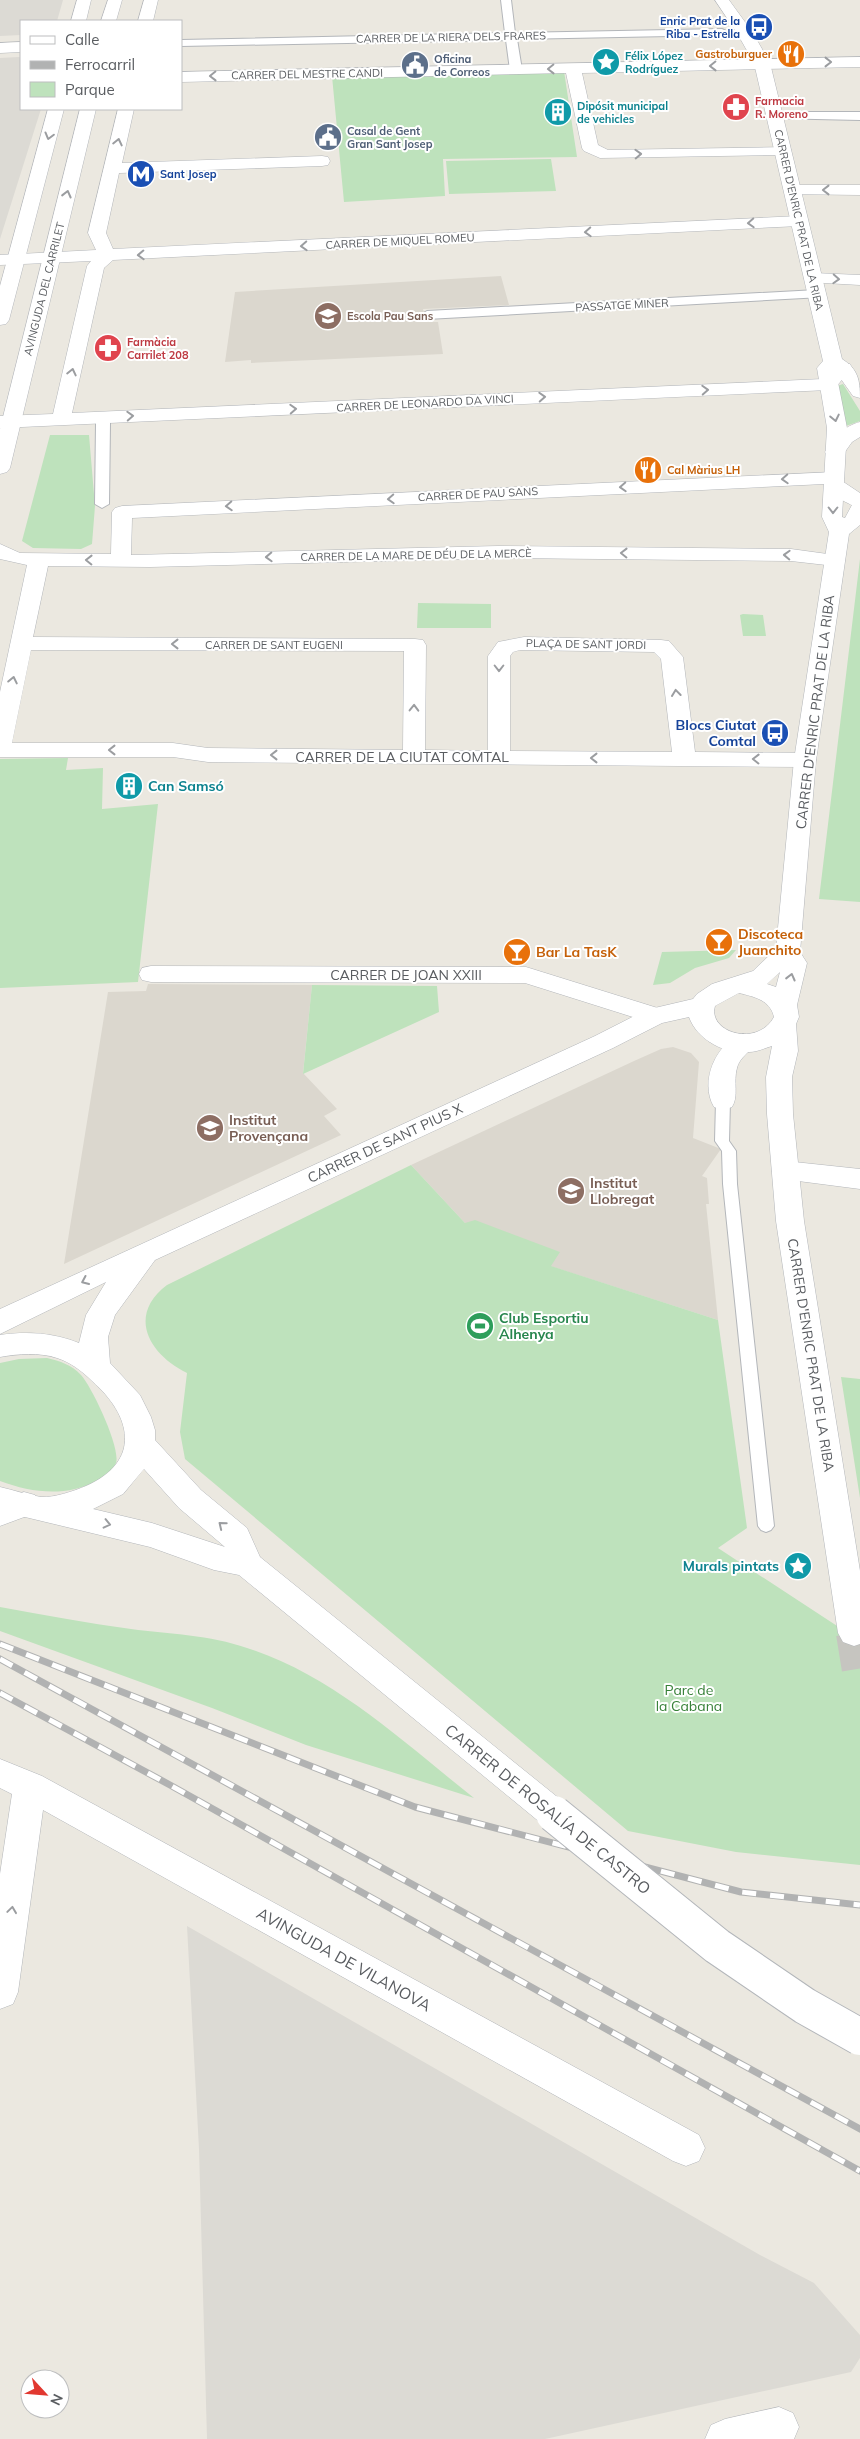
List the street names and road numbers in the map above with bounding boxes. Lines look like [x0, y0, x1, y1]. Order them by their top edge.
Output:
street label: CARRER DE LA RIERA DELS FRARES [356, 28, 546, 46]
street label: CARRER DEL MESTRE CANDI [231, 66, 383, 82]
street label: CARRER D'ENRIC PRAT DE LA RIBA [771, 128, 827, 312]
street label: AVINGUDA DEL CARRILET [21, 220, 67, 357]
street label: CARRER DE MIQUEL ROMEU [325, 230, 475, 252]
street label: PASSATGE MINER [575, 296, 669, 314]
street label: CARRER DE LEONARDO DA VINCI [336, 391, 514, 415]
street label: CARRER DE PAU SANS [417, 484, 539, 504]
street label: CARRER DE LA MARE DE DÉU DE LA MERCÈ [300, 546, 532, 564]
street label: CARRER D'ENRIC PRAT DE LA RIBA [792, 593, 838, 830]
street label: PLAÇA DE SANT JORDI [526, 636, 646, 652]
street label: CARRER DE SANT EUGENI [205, 638, 343, 652]
street label: CARRER DE LA CIUTAT COMTAL [295, 748, 509, 766]
street label: CARRER DE JOAN XXIII [330, 966, 482, 984]
street label: CARRER DE SANT PIUS X [305, 1099, 465, 1187]
street label: CARRER D'ENRIC PRAT DE LA RIBA [784, 1237, 838, 1474]
street label: CARRER DE ROSALÍA DE CASTRO [441, 1720, 655, 1898]
street label: AVINGUDA DE VILANOVA [253, 1903, 435, 2015]

